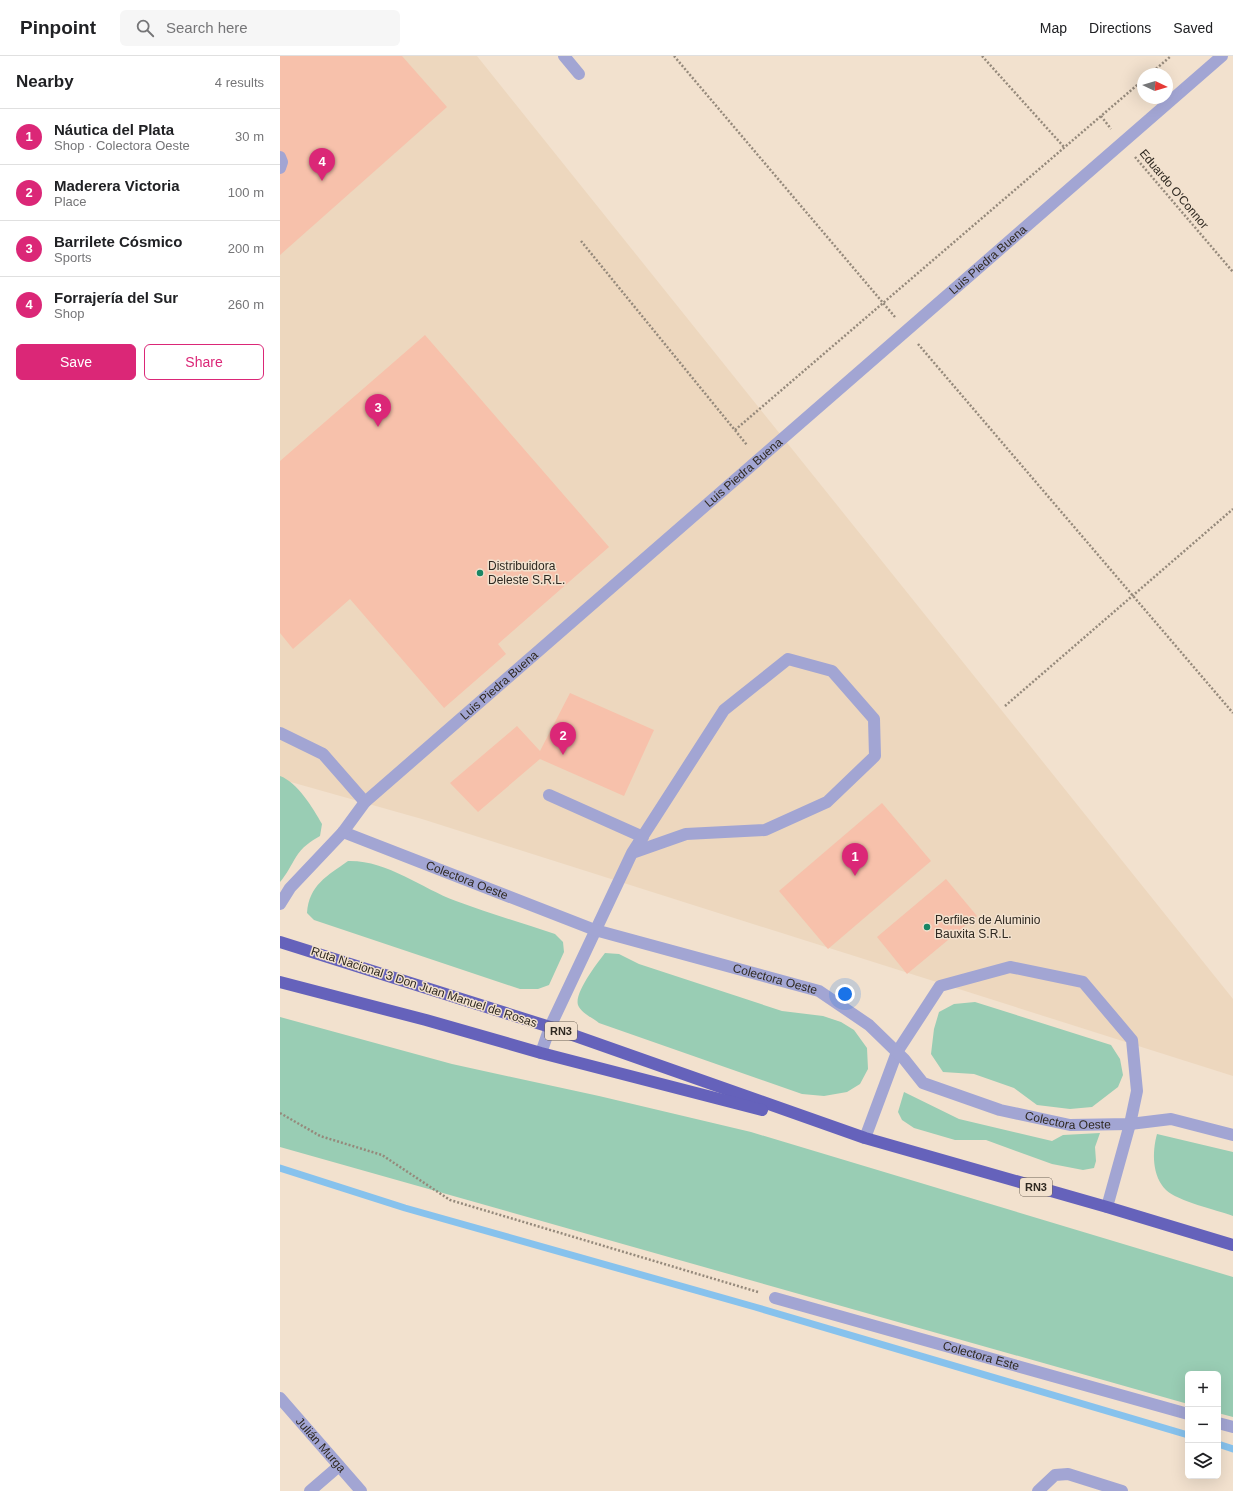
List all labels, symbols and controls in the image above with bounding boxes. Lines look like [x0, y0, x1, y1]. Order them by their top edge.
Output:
search box [120, 10, 400, 46]
text: Pinpoint [20, 17, 96, 38]
icon: search [134, 17, 156, 39]
text: Search here [166, 19, 248, 36]
text: Map [1040, 20, 1067, 36]
text: Directions [1089, 20, 1151, 36]
text: Saved [1173, 20, 1213, 36]
north arrow [1137, 68, 1173, 104]
text: Nearby [16, 72, 74, 91]
text: 4 results [215, 75, 264, 90]
text: Náutica del Plata [54, 121, 174, 138]
text: 1 [25, 129, 33, 144]
text: 30 m [235, 129, 264, 144]
text: Shop · Colectora Oeste [54, 138, 190, 153]
street label: Eduardo O'Connor [1137, 146, 1211, 232]
pin: 4 [309, 148, 335, 181]
text: Maderera Victoria [54, 177, 180, 194]
text: 2 [25, 185, 33, 200]
text: 100 m [228, 185, 264, 200]
text: Place [54, 194, 87, 209]
street label: Luis Piedra Buena [946, 222, 1030, 297]
text: Barrilete Cósmico [54, 233, 182, 250]
text: 3 [25, 241, 33, 256]
text: 200 m [228, 241, 264, 256]
text: Sports [54, 250, 92, 265]
text: Forrajería del Sur [54, 289, 178, 306]
text: 4 [25, 297, 33, 312]
text: 260 m [228, 297, 264, 312]
text: Shop [54, 306, 84, 321]
button: Save [16, 344, 136, 380]
button: Share [144, 344, 264, 380]
pin: 3 [365, 394, 391, 427]
street label: Luis Piedra Buena [702, 435, 785, 510]
place label: Distribuidora Deleste S.R.L. [488, 559, 565, 587]
marker: Distribuidora Deleste S.R.L. [475, 568, 485, 578]
street label: Luis Piedra Buena [457, 648, 541, 723]
pin: 2 [550, 722, 576, 755]
pin: 1 [842, 843, 868, 876]
street label: Colectora Oeste [424, 858, 510, 903]
place label: Perfiles de Aluminio Bauxita S.R.L. [935, 913, 1041, 941]
marker: Perfiles de Aluminio Bauxita S.R.L. [922, 922, 932, 932]
street label: Ruta Nacional 3 Don Juan Manuel de Rosas [309, 944, 539, 1030]
street label: Colectora Oeste [731, 961, 819, 997]
your location [835, 984, 855, 1004]
road number: RN3 [545, 1022, 577, 1040]
street label: Colectora Oeste [1024, 1109, 1111, 1132]
road number: RN3 [1020, 1178, 1052, 1196]
street label: Colectora Este [941, 1338, 1021, 1373]
map controls [1185, 1371, 1221, 1479]
button: + [1185, 1371, 1221, 1407]
button: − [1185, 1407, 1221, 1443]
street label: Julián Murga [293, 1414, 349, 1476]
button: layers [1185, 1443, 1221, 1479]

